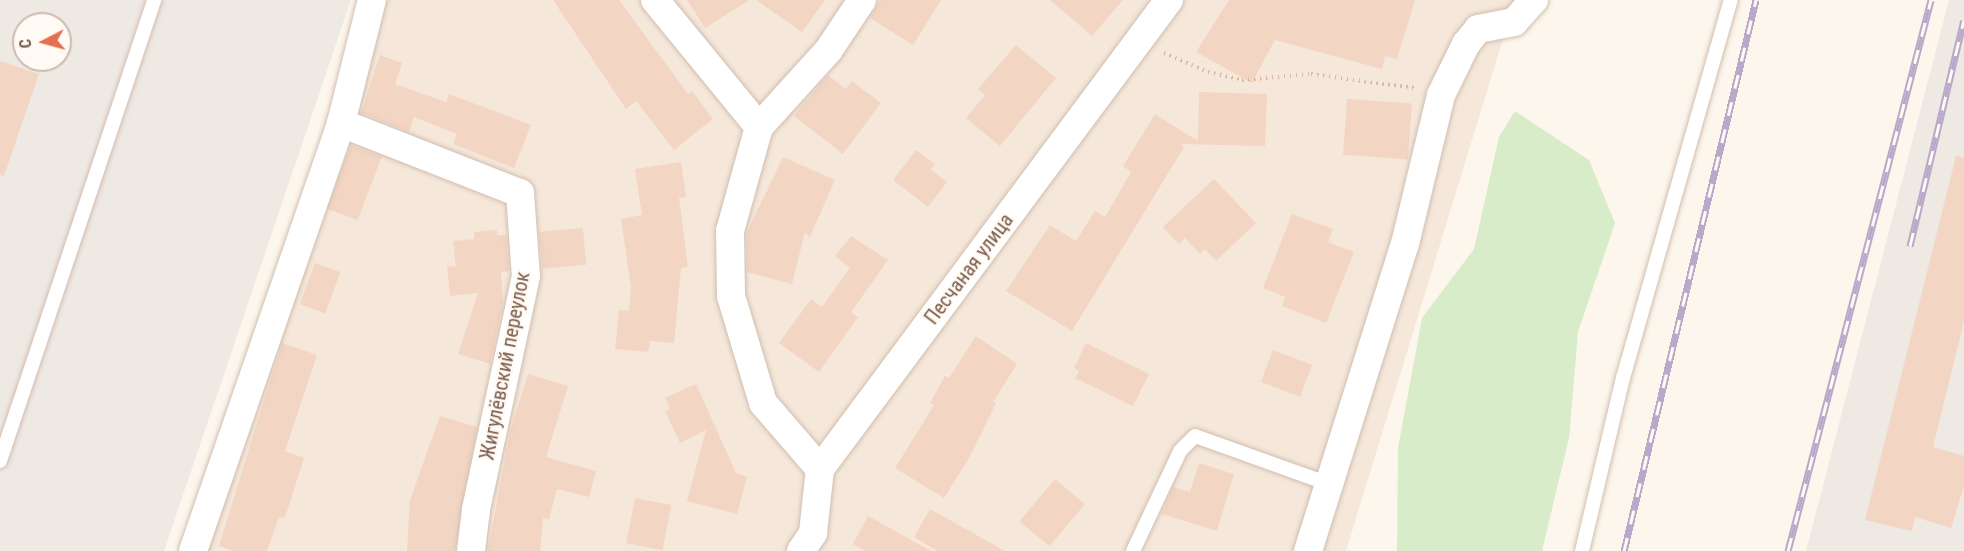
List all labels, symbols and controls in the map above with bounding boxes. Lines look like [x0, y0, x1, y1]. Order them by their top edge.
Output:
north arrow [12, 12, 72, 72]
text: С [16, 38, 36, 49]
street label: Песчаная улица [920, 209, 1018, 329]
street label: Жигулёвский переулок [475, 270, 535, 462]

